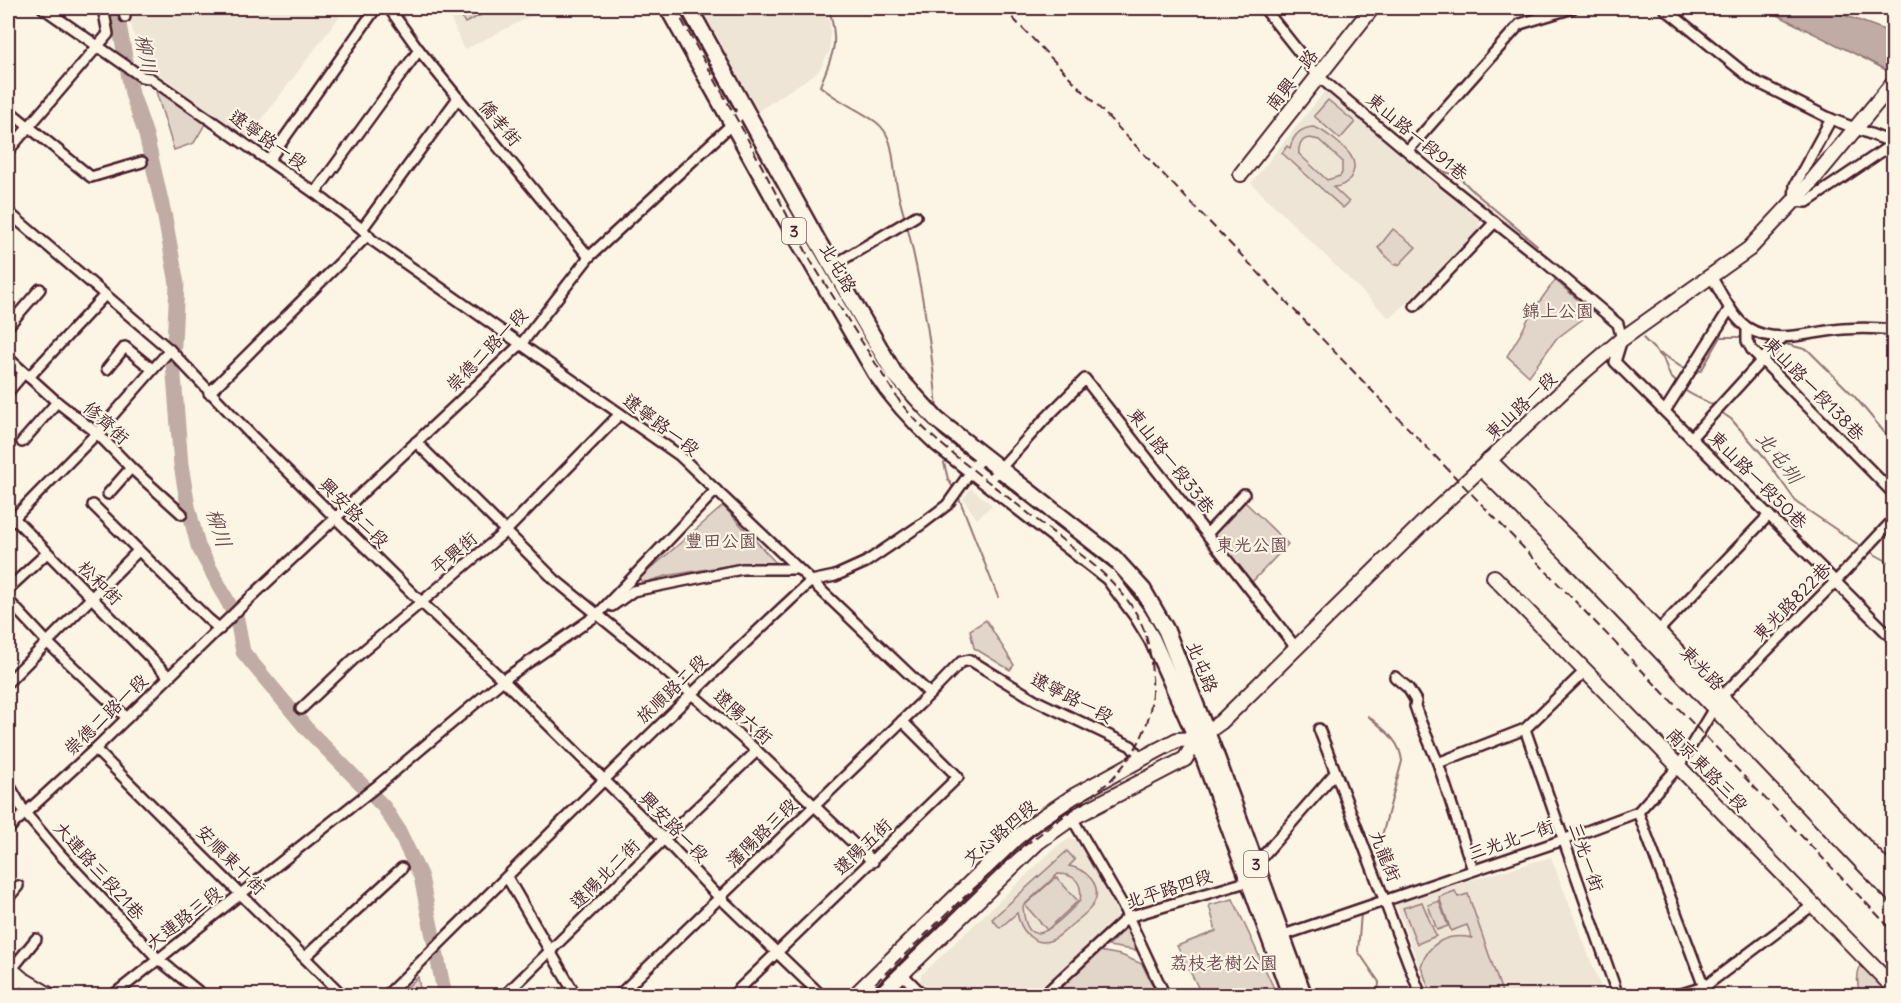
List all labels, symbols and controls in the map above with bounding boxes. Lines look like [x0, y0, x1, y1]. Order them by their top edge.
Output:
water label: 柳川 [131, 32, 162, 77]
street label: 南興一路 [1260, 44, 1323, 115]
street label: 東山路一段91巷 [1362, 87, 1473, 186]
street label: 僑孝街 [474, 95, 527, 151]
street label: 遼寧路一段 [225, 104, 312, 175]
road number: 3 [782, 218, 806, 244]
street label: 北屯路 [815, 239, 862, 297]
park label: 錦上公園 [1522, 299, 1594, 322]
street label: 崇德二路一段 [441, 303, 532, 396]
street label: 東山路一段138巷 [1759, 332, 1870, 445]
street label: 東山路一段 [1480, 367, 1561, 445]
street label: 遼寧路一段 [618, 388, 704, 461]
street label: 修齊街 [79, 396, 134, 449]
street label: 東山路一段33巷 [1123, 403, 1220, 518]
street label: 東山路一段50巷 [1704, 425, 1813, 534]
water label: 北屯圳 [1751, 425, 1809, 490]
street label: 興安路二段 [314, 473, 394, 553]
water label: 柳川 [202, 505, 238, 552]
street label: 平興街 [426, 526, 482, 579]
park label: 豐田公園 [685, 529, 757, 552]
park label: 東光公園 [1216, 533, 1288, 556]
street label: 松和街 [73, 555, 128, 610]
street label: 東光路822巷 [1747, 557, 1836, 646]
street label: 北屯路 [1182, 637, 1223, 696]
street label: 東光路 [1675, 640, 1729, 695]
street label: 旅順路二段 [631, 649, 712, 728]
street label: 遼寧路一段 [1027, 667, 1118, 728]
street label: 崇德二路一段 [59, 669, 152, 760]
street label: 遼陽六街 [709, 684, 778, 749]
street label: 南京東路三段 [1662, 723, 1753, 816]
street label: 興安路一段 [635, 786, 714, 867]
street label: 瀋陽路三段 [721, 793, 802, 872]
street label: 文心路四段 [958, 794, 1041, 871]
street label: 遼陽五街 [829, 813, 897, 880]
street label: 三光北一街 [1465, 814, 1557, 865]
street label: 大連路三段21巷 [49, 817, 150, 925]
street label: 三光一街 [1564, 819, 1609, 895]
street label: 安順東十街 [191, 820, 271, 900]
street label: 九龍街 [1365, 826, 1406, 885]
street label: 遼陽北二街 [565, 834, 645, 914]
road number: 3 [1244, 851, 1268, 877]
street label: 北平路四段 [1122, 864, 1215, 913]
street label: 大連路三段 [141, 881, 226, 954]
park label: 荔枝老樹公園 [1170, 951, 1278, 974]

